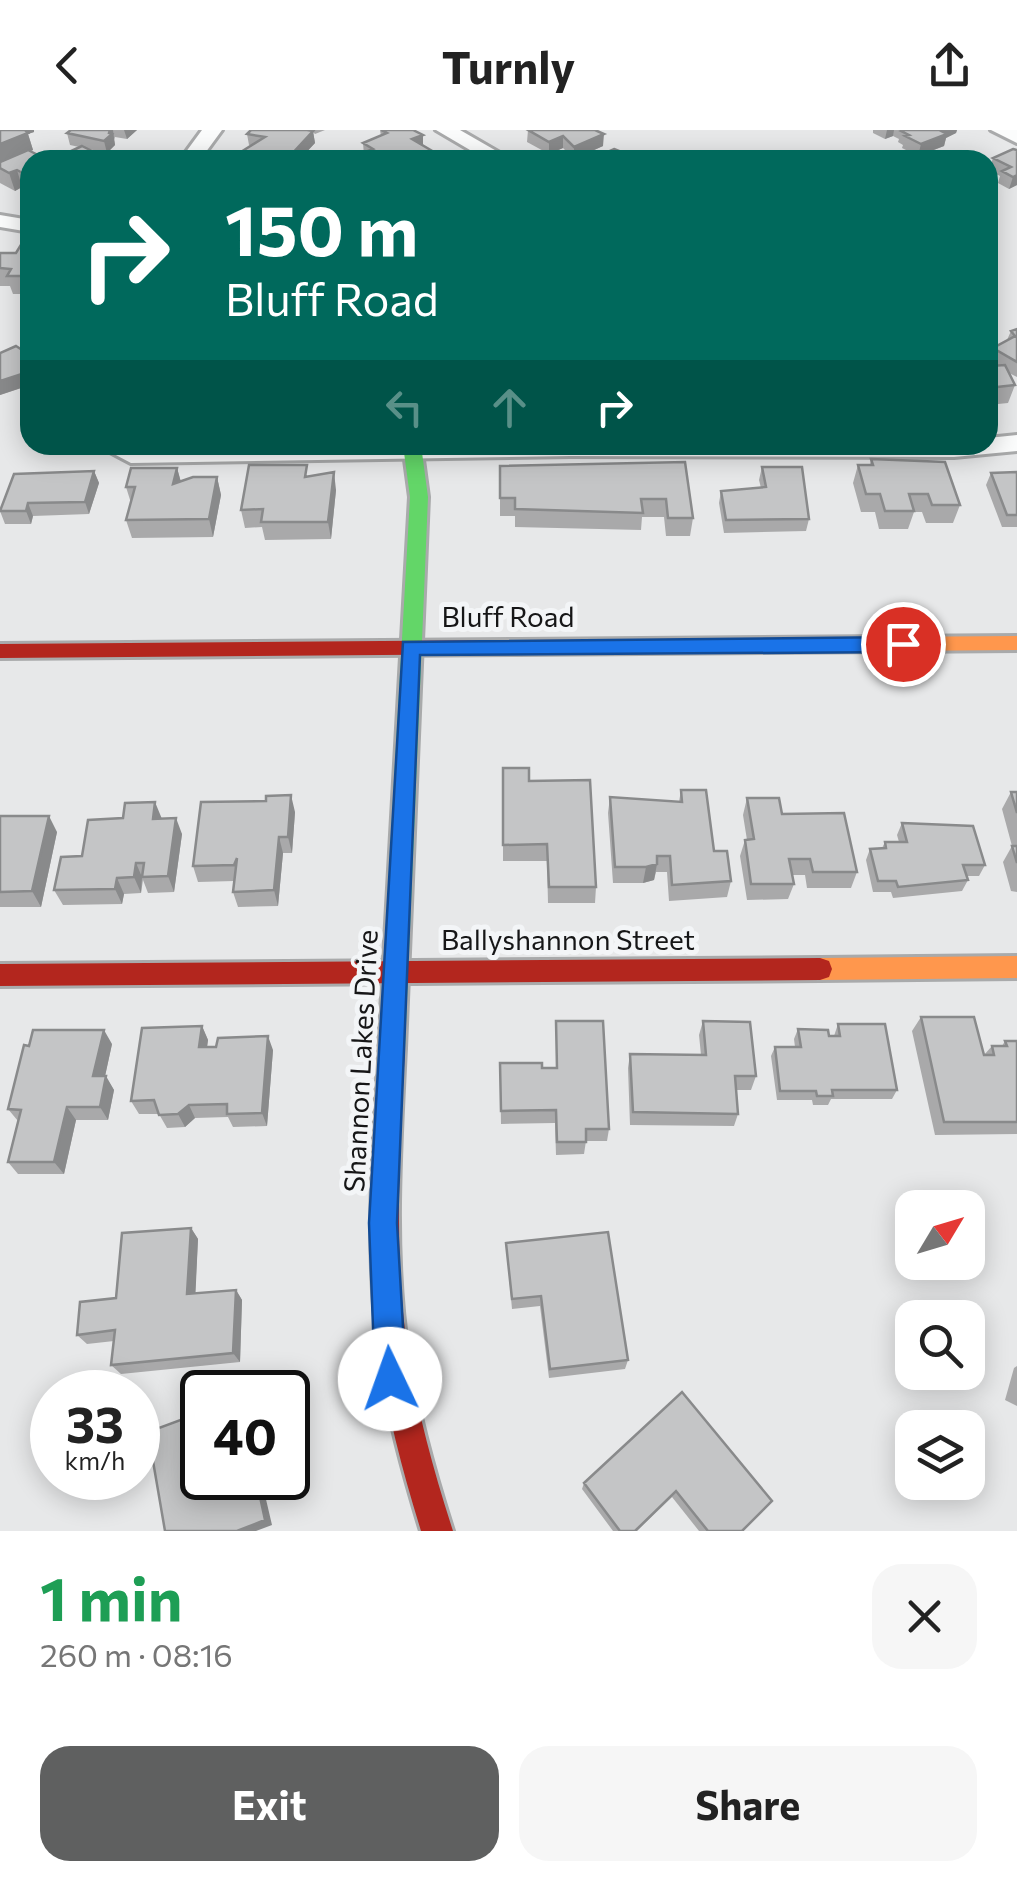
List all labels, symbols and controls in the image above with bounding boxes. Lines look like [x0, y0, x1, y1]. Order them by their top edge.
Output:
icon: back [40, 38, 95, 93]
text: Turnly [442, 38, 575, 93]
icon: share [922, 38, 977, 93]
text: 150 m [225, 185, 418, 270]
icon: right [60, 190, 190, 320]
text: Bluff Road [225, 270, 439, 325]
icon: left [377, 380, 432, 435]
icon: ahead [482, 380, 537, 435]
icon: right [587, 380, 642, 435]
street label: Bluff Road [441, 599, 575, 633]
pin [861, 602, 946, 687]
icon: arrive [876, 617, 931, 672]
street label: Ballyshannon Street [441, 922, 695, 956]
street label: Shannon Lakes Drive [336, 929, 384, 1193]
north arrow [895, 1190, 985, 1280]
map controls [895, 1190, 985, 1500]
button: search [895, 1300, 985, 1390]
position arrow [338, 1327, 442, 1431]
speed limit sign: 40 [180, 1370, 310, 1500]
text: 33 [66, 1392, 124, 1453]
button: layers [895, 1410, 985, 1500]
text: km/h [65, 1445, 125, 1475]
text: 1 min [40, 1560, 182, 1633]
button: close [872, 1564, 977, 1669]
text: 260 m · 08:16 [40, 1634, 233, 1674]
button: Exit [40, 1746, 499, 1861]
button: Share [519, 1746, 977, 1861]

